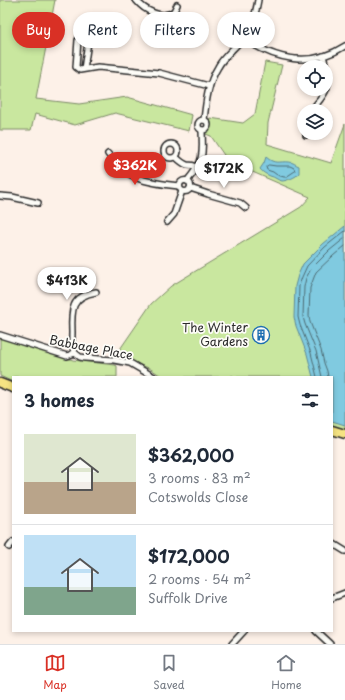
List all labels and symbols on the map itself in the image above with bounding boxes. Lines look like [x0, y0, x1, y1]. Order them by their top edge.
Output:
pin: $362K [107, 152, 163, 186]
pin: $172K [196, 155, 252, 189]
pin: $413K [39, 267, 95, 301]
place label: The Winter Gardens [182, 318, 249, 350]
building icon: The Winter Gardens [251, 325, 271, 345]
street label: Babbage Place [48, 330, 134, 364]

